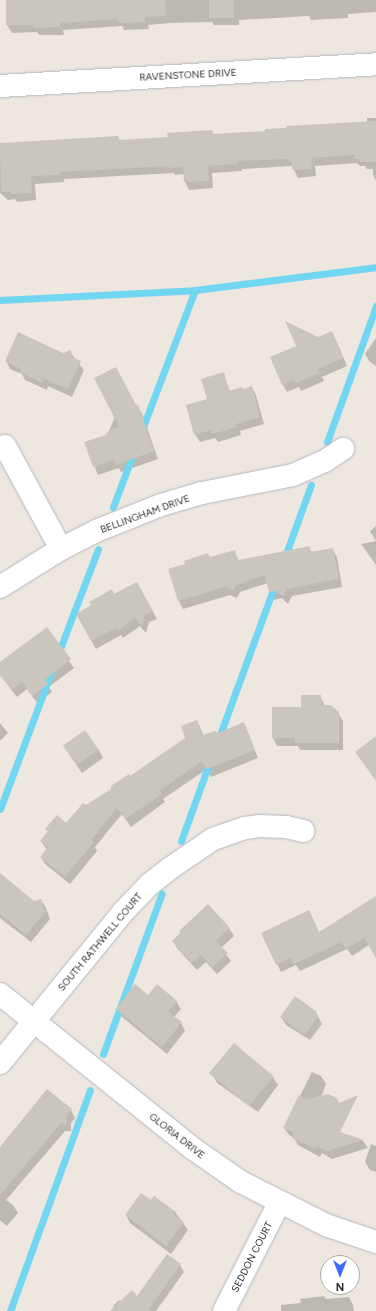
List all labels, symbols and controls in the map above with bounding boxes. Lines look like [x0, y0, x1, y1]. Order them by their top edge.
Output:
street label: RAVENSTONE DRIVE [139, 66, 237, 84]
street label: BELLINGHAM DRIVE [99, 492, 191, 536]
street label: SOUTH RATHWELL COURT [55, 890, 145, 994]
street label: GLORIA DRIVE [147, 1111, 207, 1161]
street label: SEDDON COURT [229, 1220, 275, 1294]
north arrow [320, 1255, 360, 1295]
text: N [336, 1280, 344, 1293]

